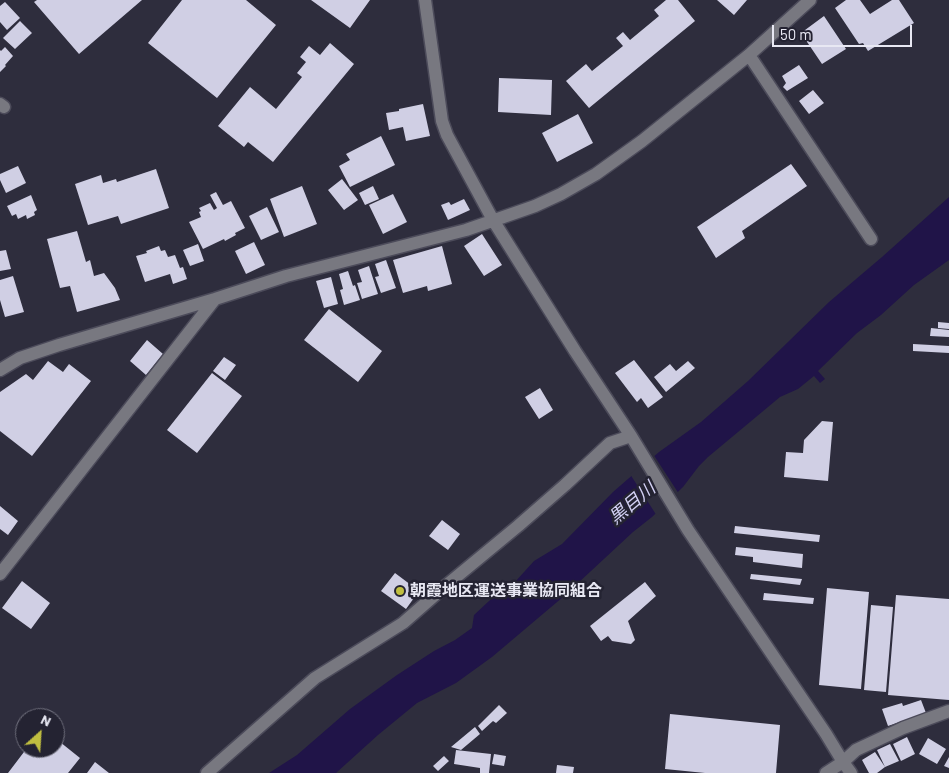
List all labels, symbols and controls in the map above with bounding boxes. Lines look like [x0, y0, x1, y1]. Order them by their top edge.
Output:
scale bar [774, 15, 914, 47]
text: 50 m [780, 25, 812, 43]
water label: 黒目川 [604, 477, 660, 529]
place label: 朝霞地区運送事業協同組合 [410, 581, 602, 601]
marker: 朝霞地区運送事業協同組合 [394, 585, 406, 597]
north arrow [15, 708, 65, 758]
text: N [38, 710, 54, 730]

